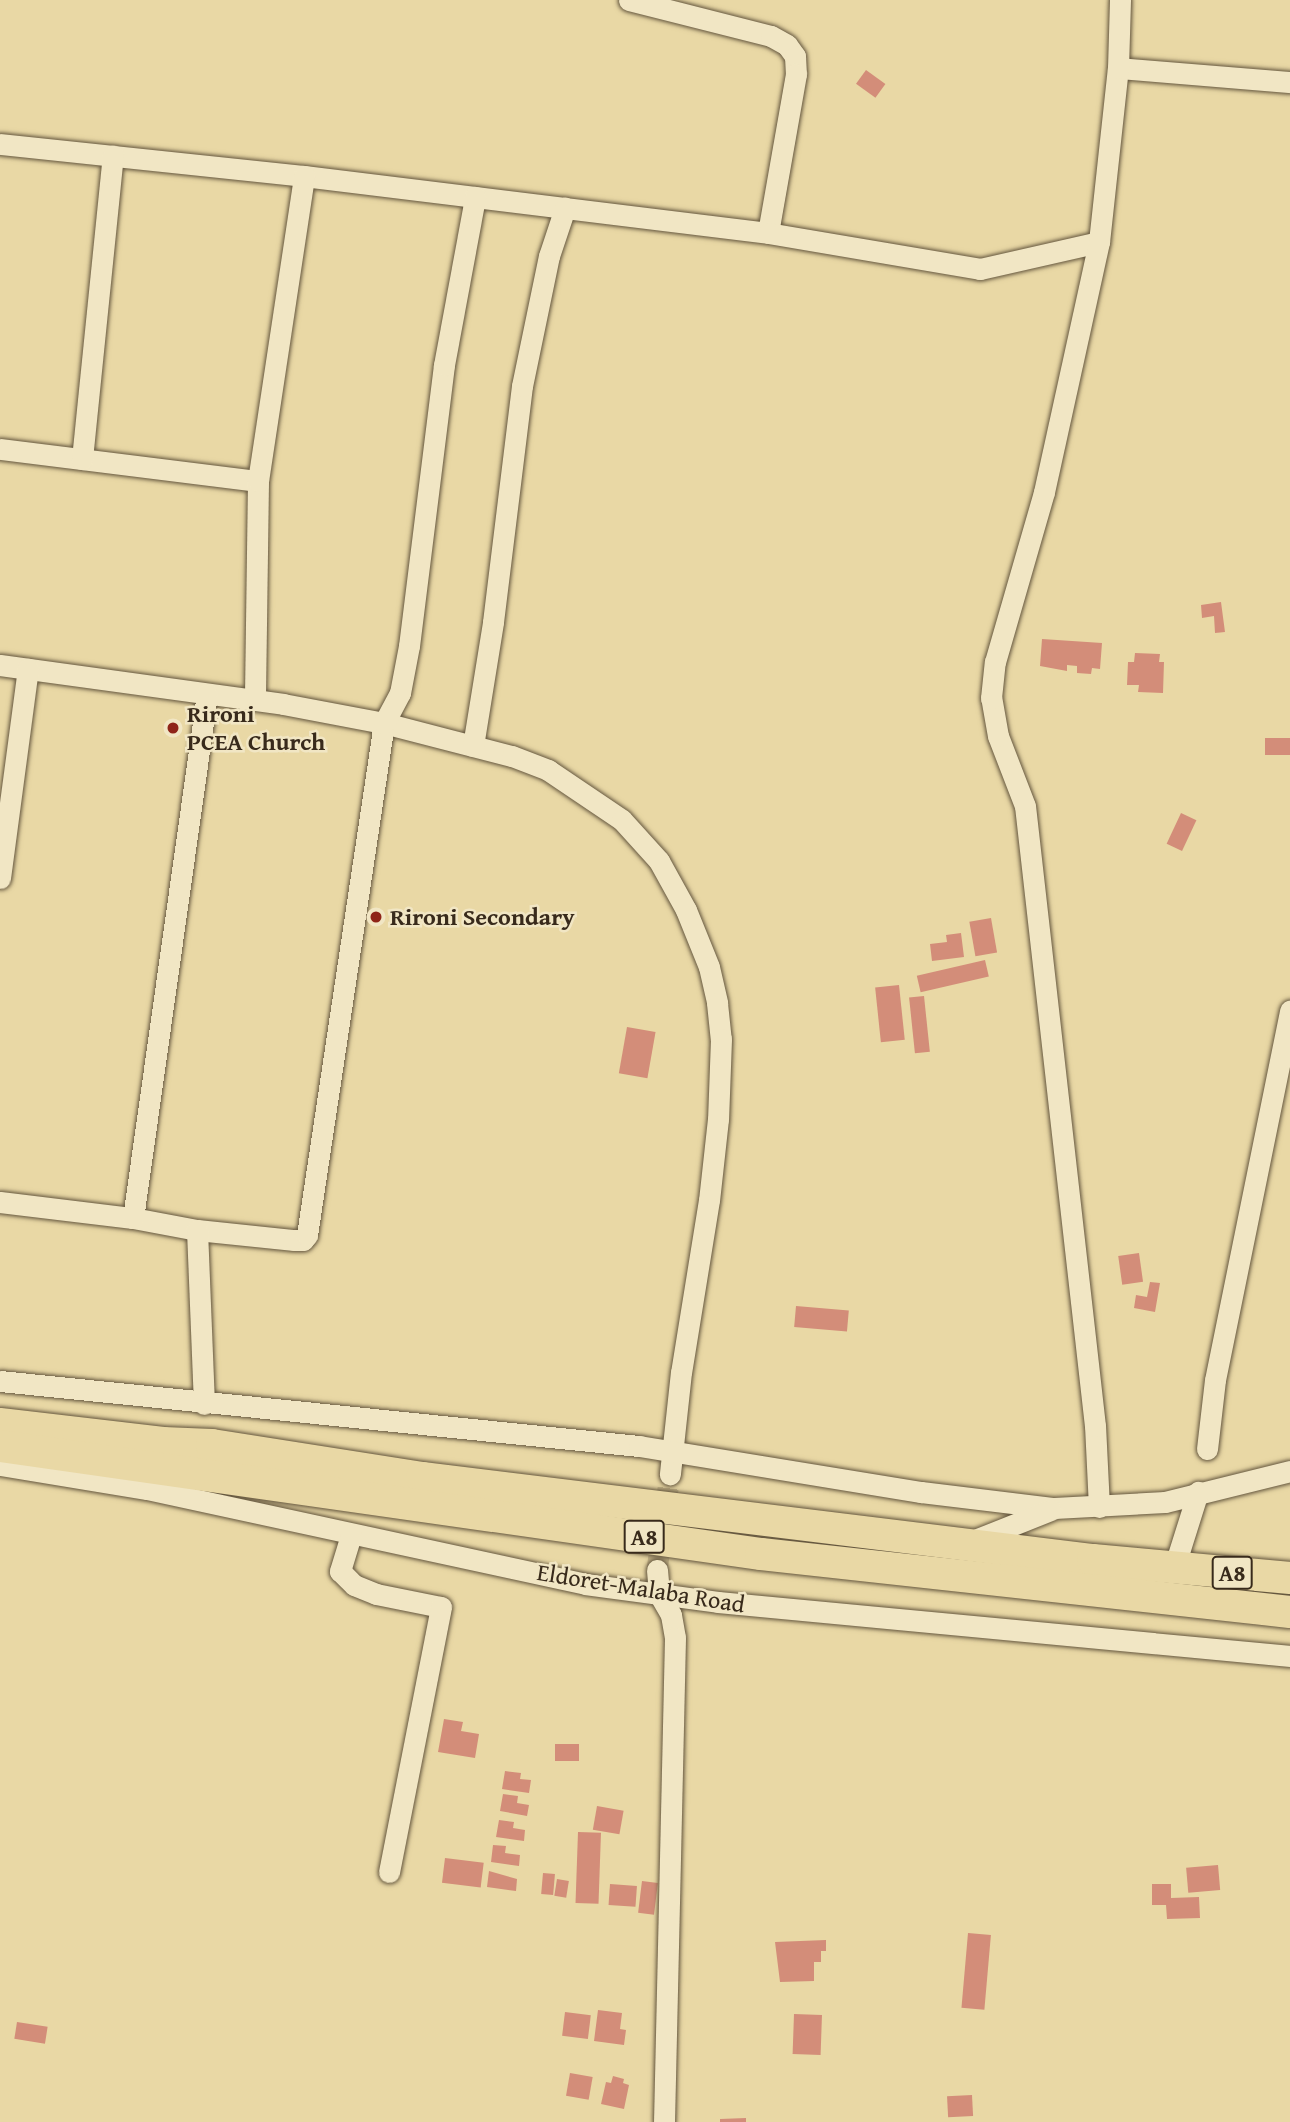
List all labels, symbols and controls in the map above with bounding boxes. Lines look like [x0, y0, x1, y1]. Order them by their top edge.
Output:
place label: Rironi PCEA Church [187, 700, 325, 756]
marker: Rironi PCEA Church [165, 720, 181, 736]
place label: Rironi Secondary [390, 903, 574, 931]
marker: Rironi Secondary [368, 909, 384, 925]
road number: A8 [623, 1518, 665, 1556]
road number: A8 [1211, 1554, 1253, 1592]
street label: Eldoret-Malaba Road [535, 1557, 747, 1619]

